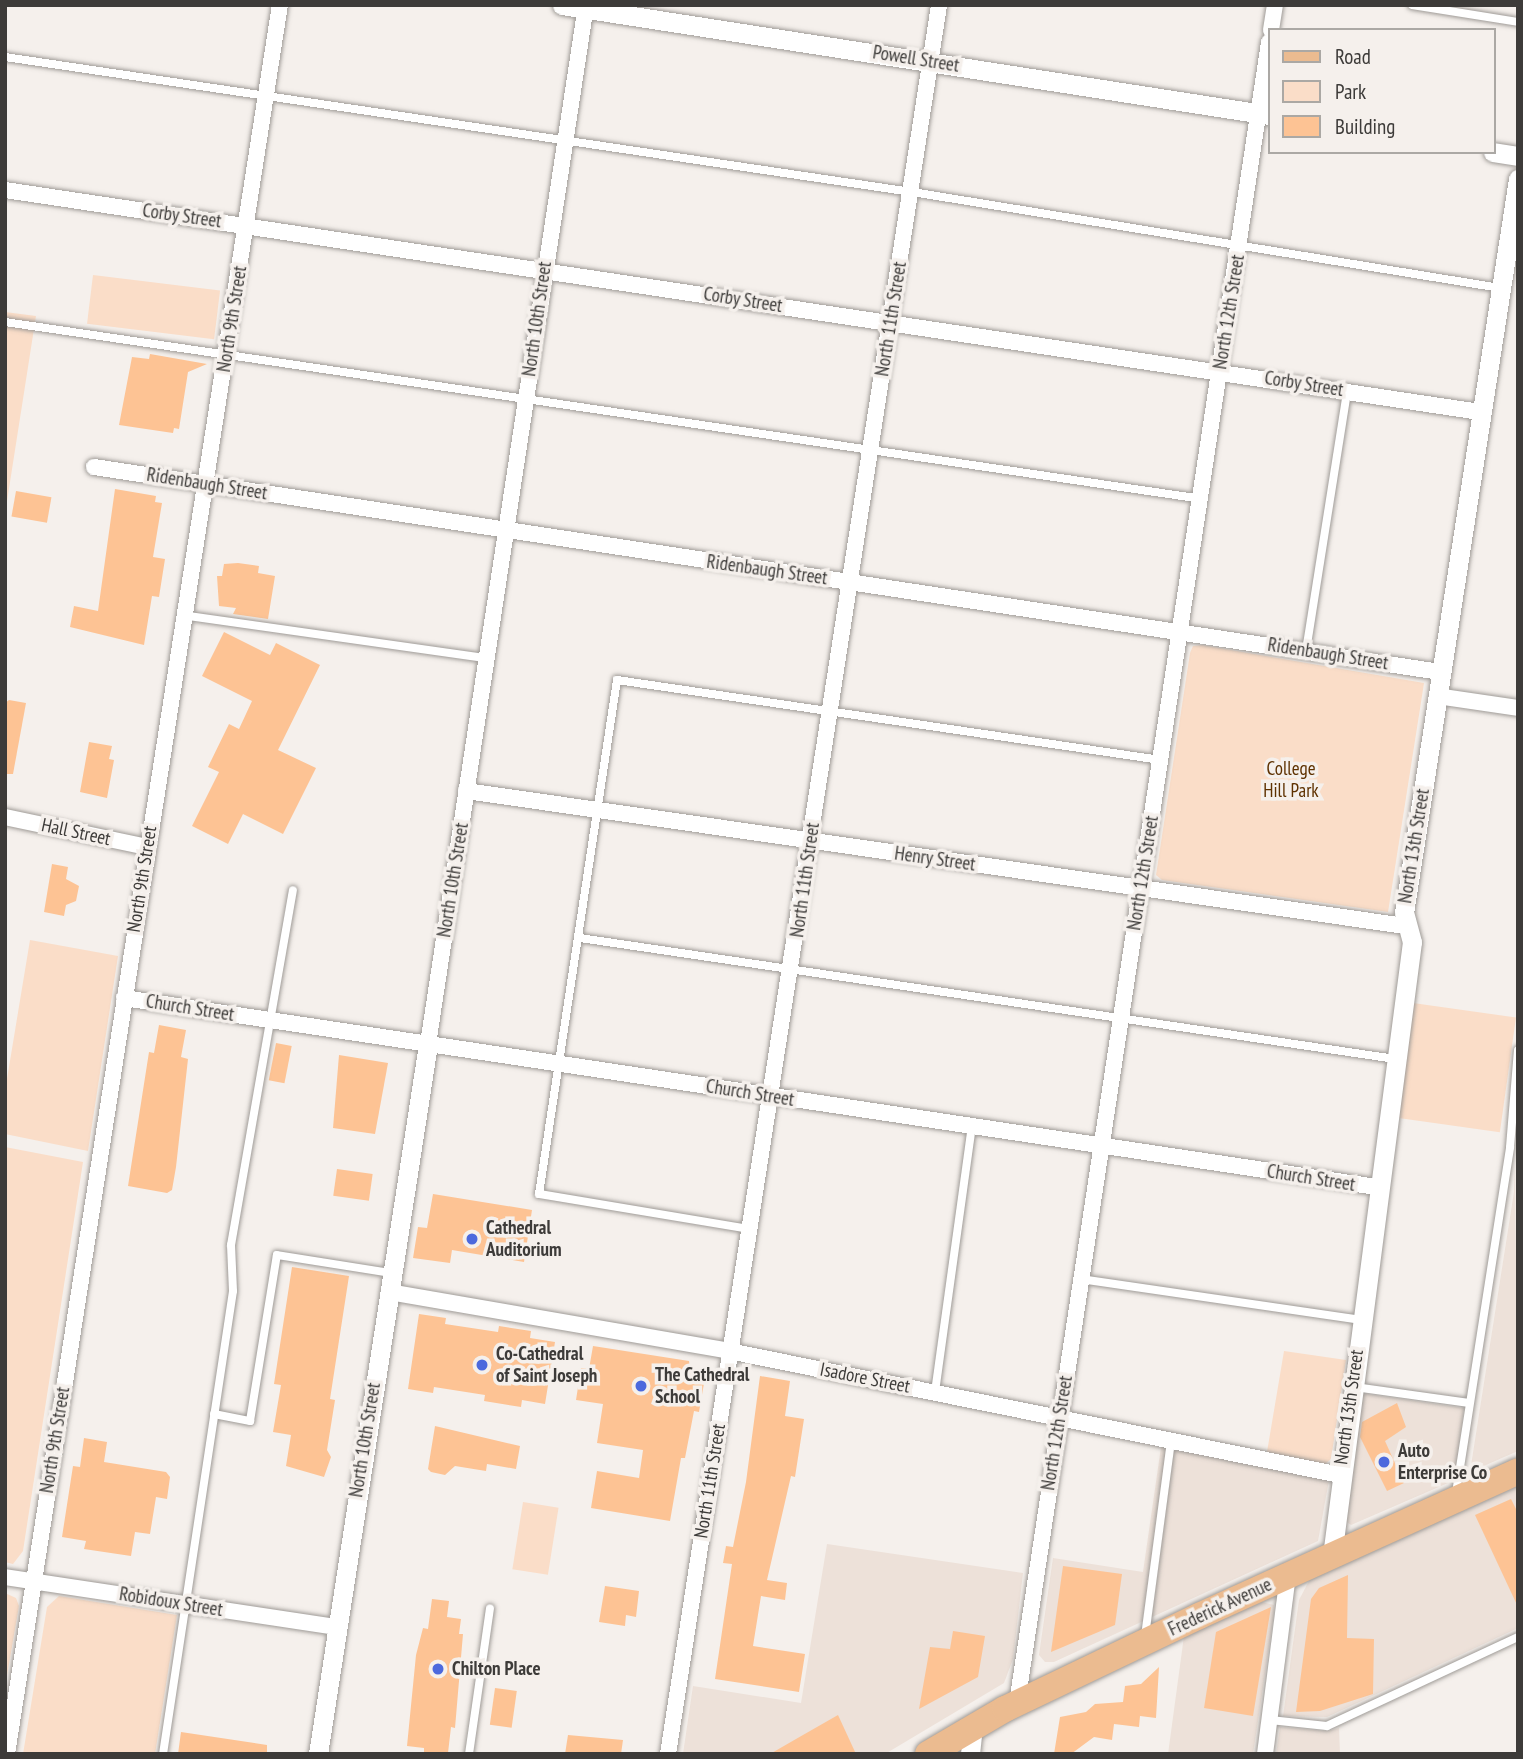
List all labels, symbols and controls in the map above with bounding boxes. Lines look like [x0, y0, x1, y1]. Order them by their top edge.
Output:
legend [1268, 28, 1495, 154]
street label: Powell Street [871, 41, 961, 77]
text: Road [1335, 43, 1371, 70]
text: Park [1335, 78, 1366, 105]
text: Building [1335, 113, 1395, 140]
street label: Corby Street [141, 199, 223, 233]
street label: North 12th Street [1209, 253, 1249, 371]
street label: North 10th Street [518, 260, 556, 378]
street label: North 11th Street [871, 260, 911, 378]
street label: North 9th Street [212, 264, 252, 374]
street label: Corby Street [702, 282, 784, 318]
street label: Corby Street [1263, 366, 1345, 402]
street label: Ridenbaugh Street [145, 463, 269, 505]
street label: Ridenbaugh Street [705, 550, 829, 590]
street label: Ridenbaugh Street [1266, 633, 1390, 675]
park label: College Hill Park [1263, 758, 1319, 802]
street label: North 13th Street [1394, 787, 1434, 905]
street label: Hall Street [39, 814, 113, 850]
street label: North 12th Street [1123, 814, 1163, 932]
street label: North 10th Street [433, 821, 473, 939]
street label: North 11th Street [786, 821, 824, 939]
street label: North 9th Street [122, 824, 162, 934]
street label: Henry Street [893, 842, 977, 876]
street label: Church Street [144, 990, 236, 1026]
street label: Church Street [704, 1075, 796, 1111]
street label: Church Street [1265, 1160, 1357, 1196]
place label: Cathedral Auditorium [486, 1217, 562, 1261]
marker: Cathedral Auditorium [464, 1231, 480, 1247]
place label: Co-Cathedral of Saint Joseph [496, 1343, 597, 1387]
street label: North 13th Street [1330, 1348, 1368, 1466]
marker: Co-Cathedral of Saint Joseph [474, 1357, 490, 1373]
street label: Isadore Street [818, 1358, 912, 1398]
place label: The Cathedral School [655, 1364, 750, 1408]
street label: North 12th Street [1037, 1374, 1077, 1492]
marker: The Cathedral School [633, 1378, 649, 1394]
street label: North 10th Street [345, 1381, 385, 1499]
street label: North 9th Street [35, 1385, 75, 1495]
street label: North 11th Street [690, 1422, 730, 1540]
place label: Auto Enterprise Co [1398, 1440, 1488, 1484]
marker: Auto Enterprise Co [1376, 1454, 1392, 1470]
street label: Frederick Avenue [1164, 1573, 1276, 1641]
street label: Robidoux Street [117, 1583, 225, 1621]
place label: Chilton Place [452, 1658, 541, 1680]
marker: Chilton Place [430, 1661, 446, 1677]

